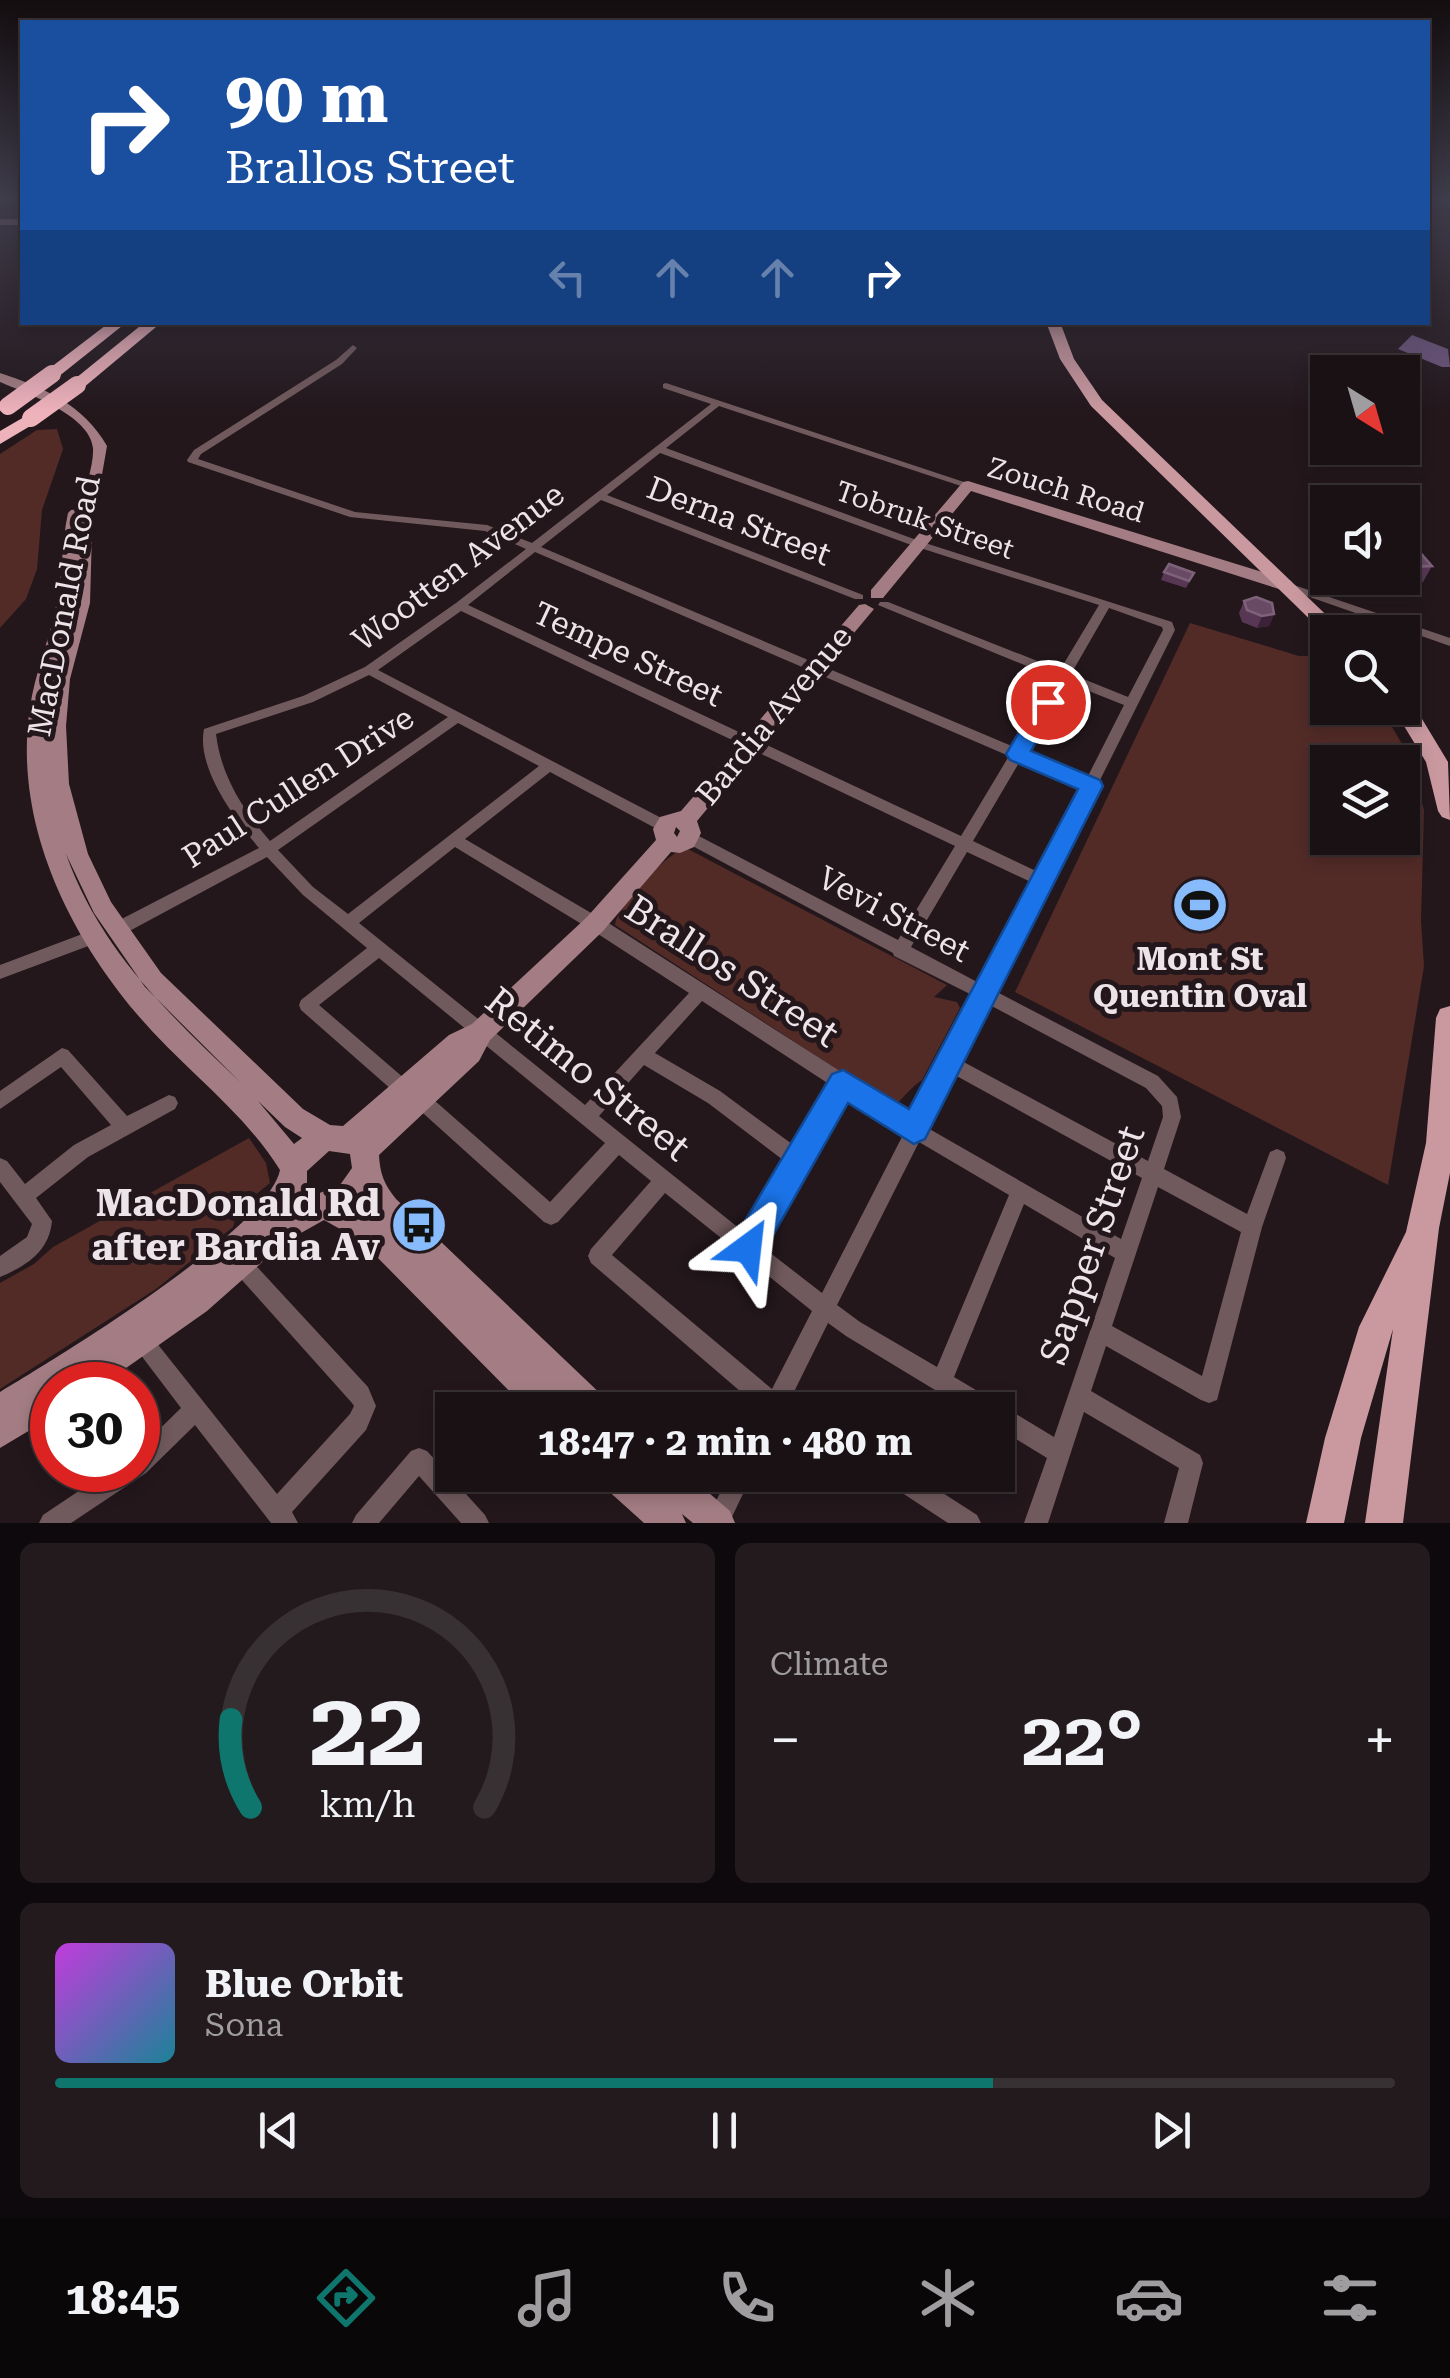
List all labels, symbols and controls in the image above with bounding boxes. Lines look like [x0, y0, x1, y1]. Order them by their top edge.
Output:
text: 90 m [225, 57, 389, 139]
icon: right [60, 60, 190, 190]
text: Brallos Street [225, 141, 515, 194]
icon: left [540, 250, 595, 305]
icon: ahead [645, 250, 700, 305]
icon: ahead [750, 250, 805, 305]
icon: right [855, 250, 910, 305]
north arrow [1310, 355, 1420, 465]
map controls [1310, 355, 1420, 855]
street label: Zouch Road [984, 451, 1148, 529]
street label: Derna Street [642, 469, 836, 573]
street label: MacDonald Road [20, 472, 108, 740]
street label: Tobruk Street [832, 474, 1018, 566]
street label: Wootten Avenue [345, 475, 571, 659]
button: sound [1310, 485, 1420, 595]
street label: Tempe Street [527, 594, 729, 714]
button: search [1310, 615, 1420, 725]
street label: Bardia Avenue [688, 618, 860, 812]
pin [1006, 660, 1091, 745]
icon: arrive [1021, 675, 1076, 730]
street label: Paul Cullen Drive [175, 698, 421, 876]
button: layers [1310, 745, 1420, 855]
street label: Vevi Street [812, 858, 976, 970]
sports icon: Mont St Quentin Oval [1170, 875, 1230, 935]
street label: Brallos Street [617, 886, 847, 1056]
place label: Mont St Quentin Oval [1093, 940, 1307, 1015]
street label: Retimo Street [477, 978, 699, 1170]
street label: Sapper Street [1031, 1120, 1153, 1370]
place label: MacDonald Rd after Bardia Av [91, 1181, 380, 1269]
bus stop icon: MacDonald Rd after Bardia Av [389, 1195, 449, 1255]
position arrow [696, 1196, 800, 1300]
speed limit sign: 30 [30, 1362, 160, 1492]
text: 18:47 · 2 min · 480 m [538, 1420, 912, 1464]
text: Climate [770, 1645, 888, 1683]
text: 22 [309, 1669, 426, 1790]
text: 22° [1022, 1695, 1143, 1783]
text: − [770, 1708, 801, 1772]
text: + [1364, 1708, 1395, 1772]
text: km/h [320, 1784, 415, 1826]
text: Blue Orbit [205, 1962, 403, 2006]
text: Sona [205, 2006, 283, 2044]
icon: previous [251, 2103, 306, 2158]
icon: pause [697, 2103, 752, 2158]
icon: next [1144, 2103, 1199, 2158]
icon: directions [311, 2263, 381, 2333]
icon: music [512, 2263, 582, 2333]
icon: phone [712, 2263, 782, 2333]
icon: climate [913, 2263, 983, 2333]
icon: car [1114, 2263, 1184, 2333]
icon: filters [1315, 2263, 1385, 2333]
text: 18:45 [65, 2272, 180, 2325]

